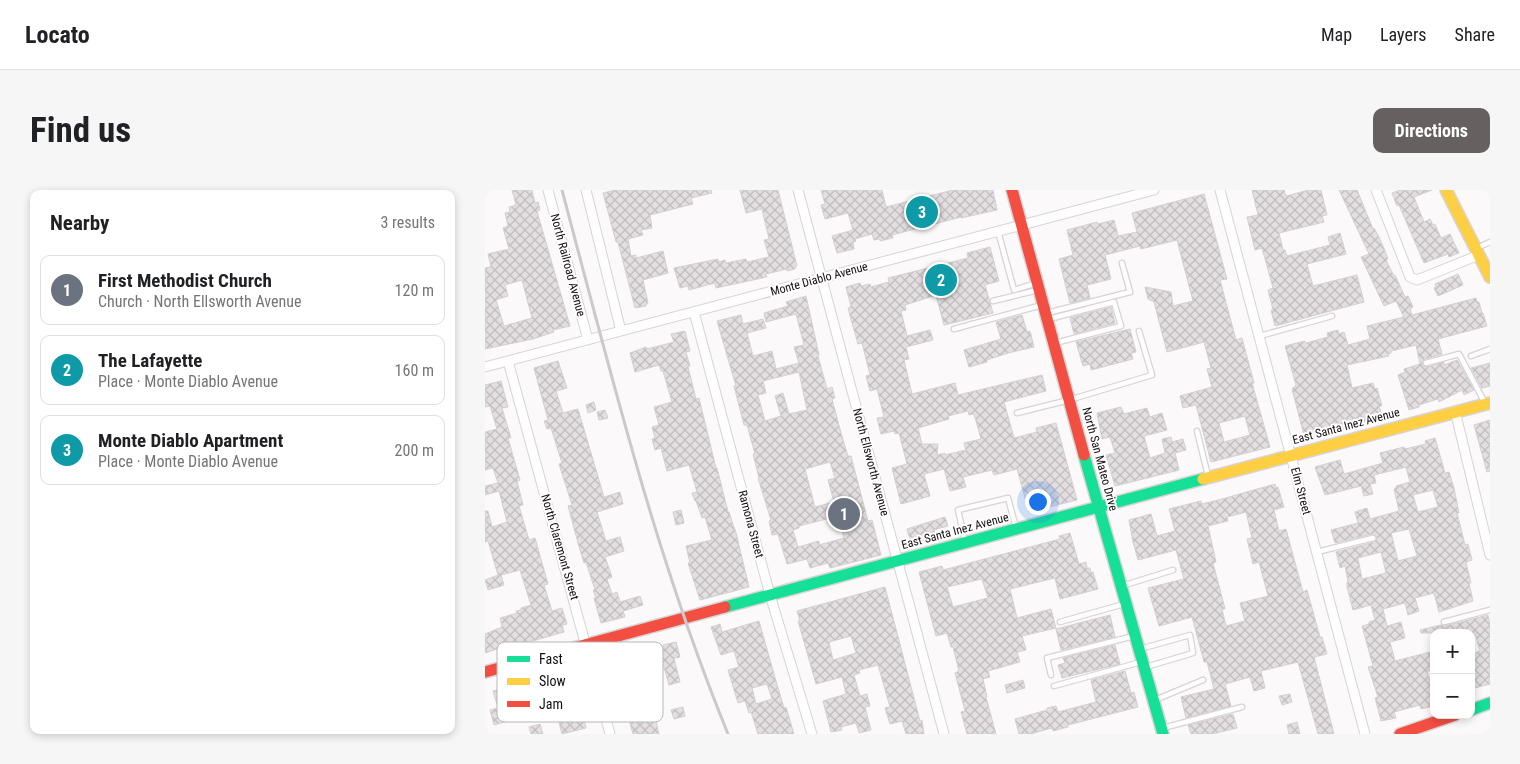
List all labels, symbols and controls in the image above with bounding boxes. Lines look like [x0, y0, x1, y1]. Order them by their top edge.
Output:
text: Locato [25, 21, 90, 49]
text: Map [1321, 24, 1352, 45]
text: Layers [1380, 24, 1427, 45]
text: Share [1455, 24, 1495, 45]
button: Directions [1373, 108, 1490, 153]
text: Find us [30, 110, 131, 151]
pin: 3 [906, 193, 938, 231]
text: Nearby [50, 211, 109, 235]
street label: North Railroad Avenue [548, 212, 589, 318]
text: 3 results [380, 213, 435, 232]
street label: Monte Diablo Avenue [769, 259, 870, 299]
pin: 2 [925, 261, 957, 299]
text: First Methodist Church [98, 269, 272, 292]
text: 1 [63, 281, 71, 300]
text: 120 m [395, 281, 434, 300]
text: Church · North Ellsworth Avenue [98, 292, 301, 311]
text: The Lafayette [98, 349, 202, 372]
text: 2 [63, 361, 71, 380]
text: 160 m [395, 361, 434, 380]
text: Place · Monte Diablo Avenue [98, 372, 278, 391]
street label: East Santa Inez Avenue [1291, 405, 1401, 447]
street label: North San Mateo Drive [1079, 406, 1121, 513]
street label: North Ellsworth Avenue [850, 407, 892, 518]
text: Monte Diablo Apartment [98, 429, 283, 452]
text: 3 [63, 441, 71, 460]
text: 200 m [395, 441, 434, 460]
text: Place · Monte Diablo Avenue [98, 452, 278, 471]
street label: Elm Street [1288, 466, 1314, 517]
street label: Ramona Street [735, 489, 767, 560]
your location [1025, 489, 1051, 515]
street label: North Claremont Street [538, 493, 582, 602]
pin: 1 [828, 495, 860, 533]
street label: East Santa Inez Avenue [900, 510, 1010, 552]
map controls [1430, 629, 1475, 719]
button: + [1430, 629, 1475, 674]
legend [497, 642, 663, 722]
text: Fast [539, 651, 563, 667]
text: Slow [539, 673, 566, 689]
button: − [1430, 674, 1475, 719]
text: Jam [539, 696, 563, 712]

